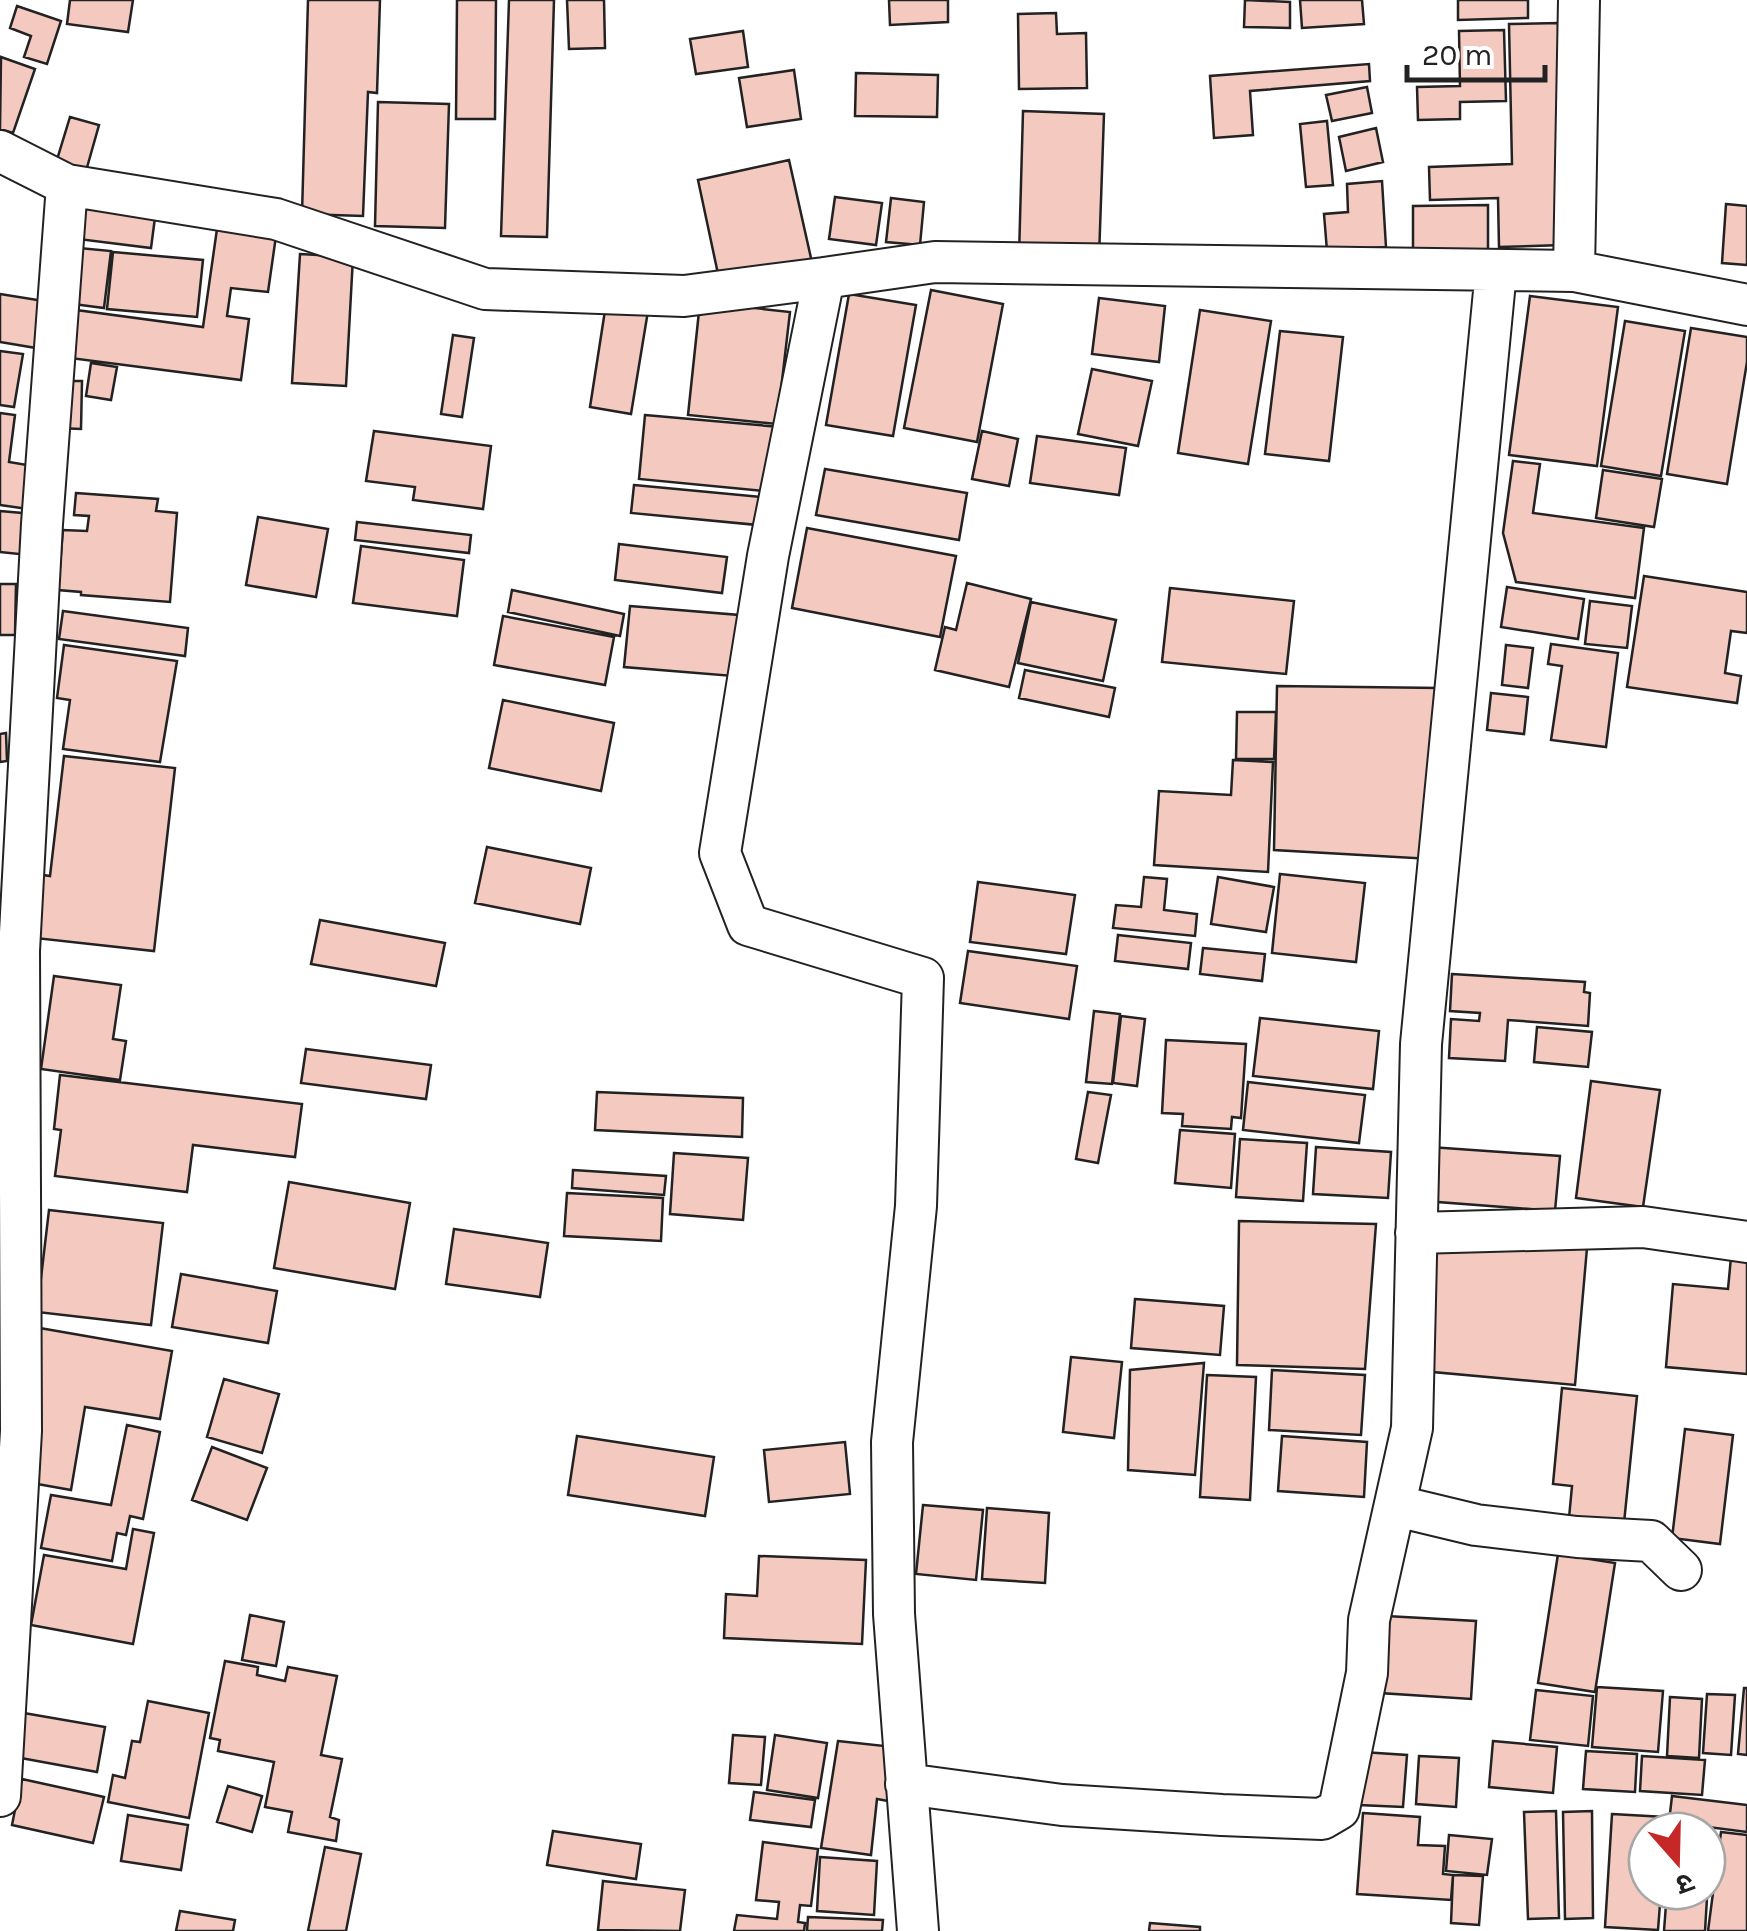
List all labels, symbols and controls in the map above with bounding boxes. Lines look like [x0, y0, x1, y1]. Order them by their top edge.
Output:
scale bar [1407, 20, 1544, 82]
text: 20 m [1422, 37, 1492, 73]
north arrow [1627, 1811, 1727, 1911]
text: उ [1671, 1866, 1699, 1903]

